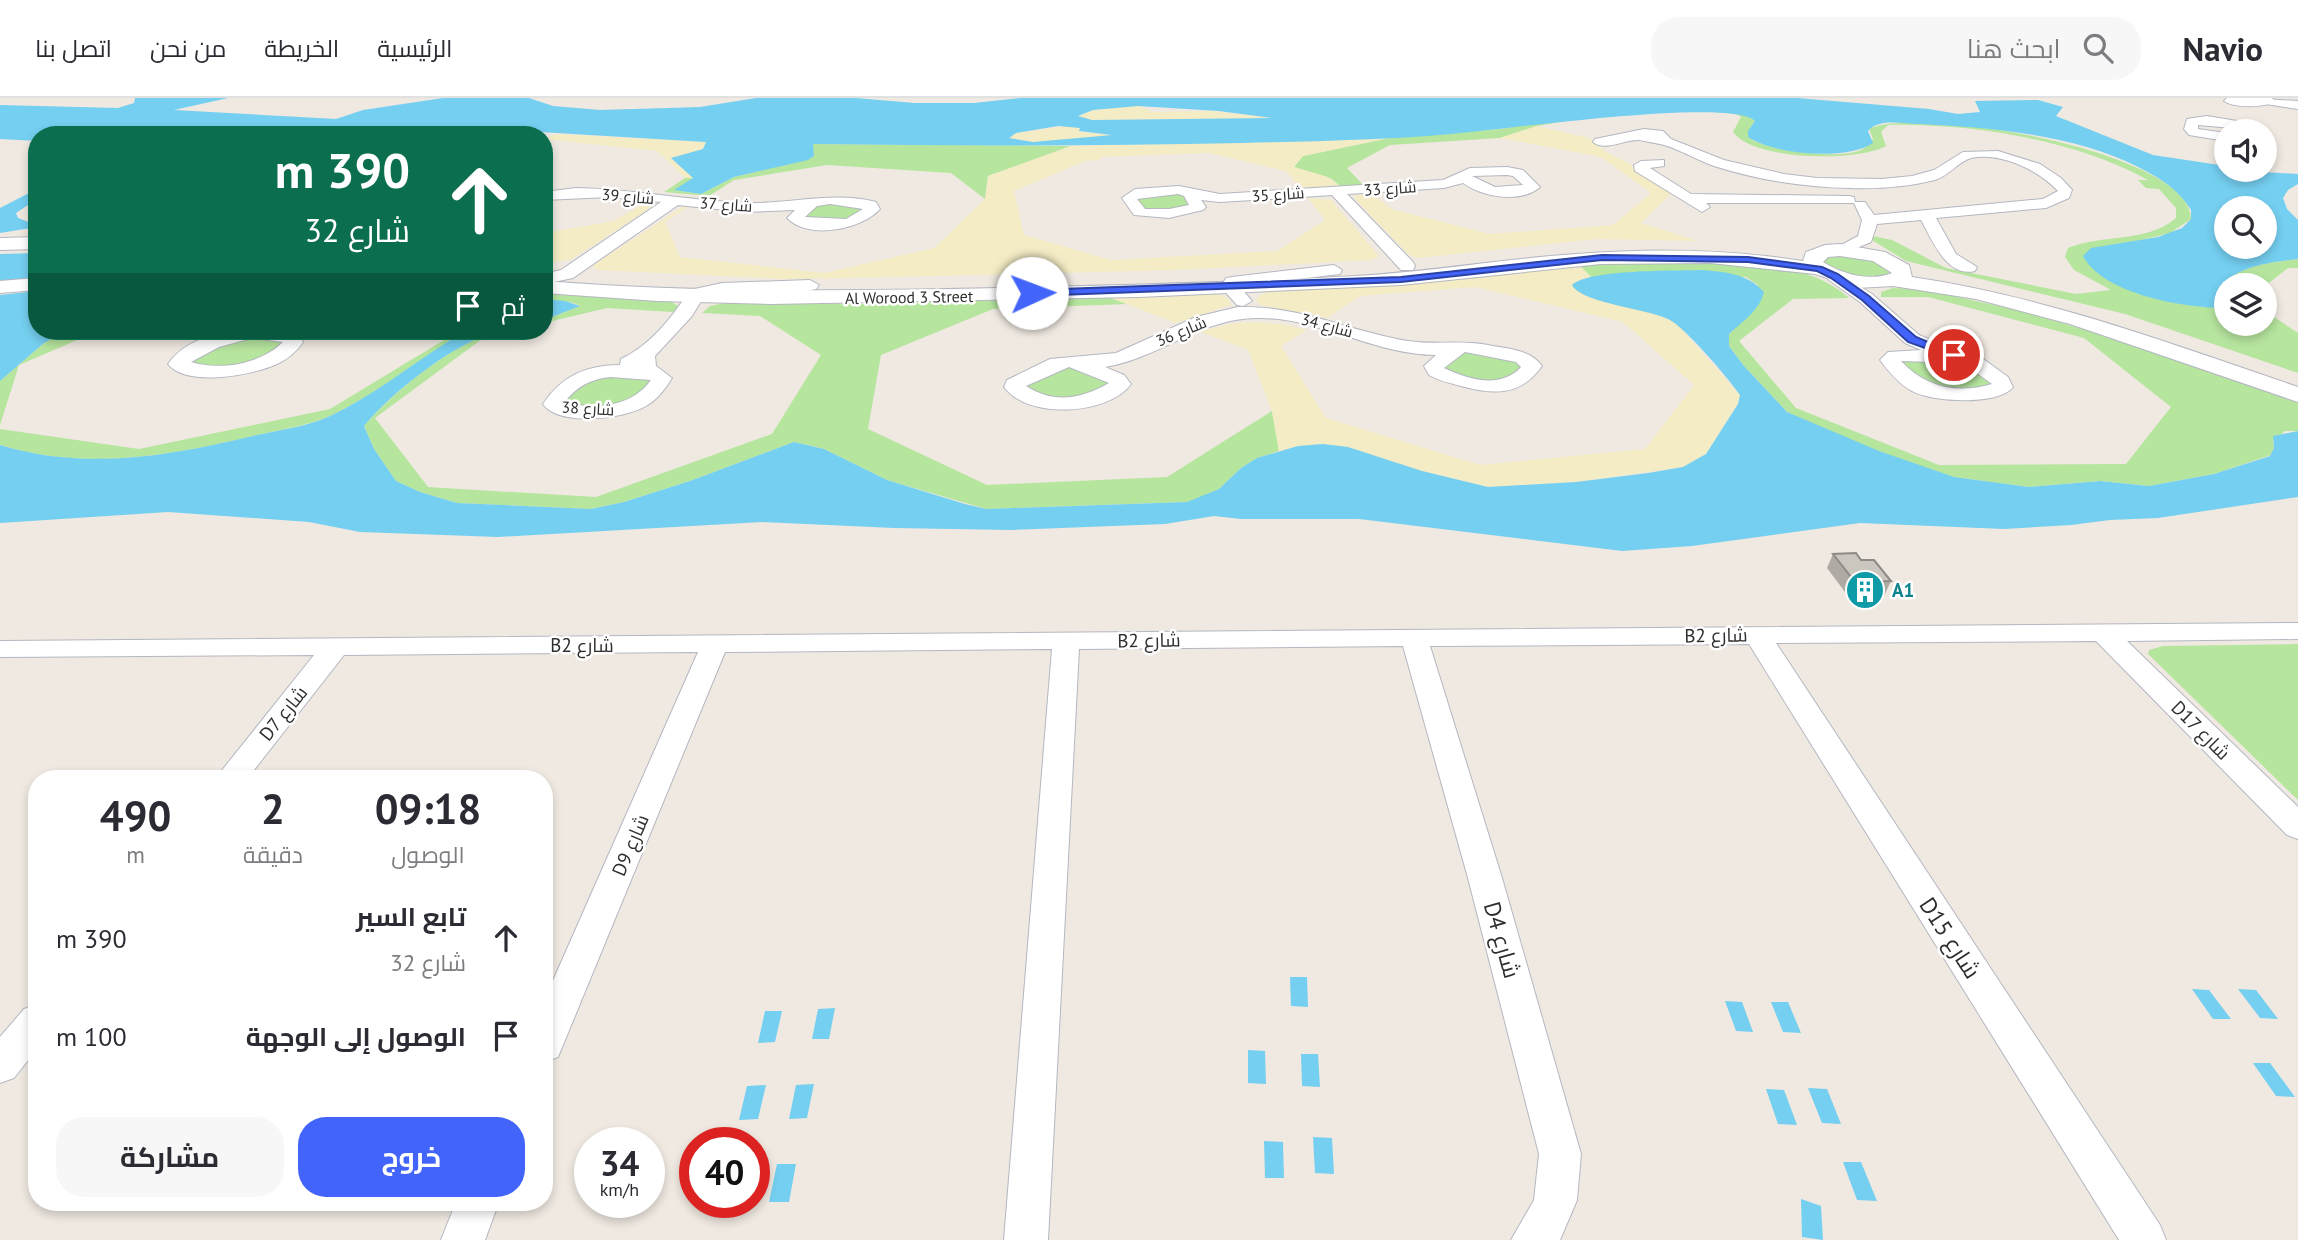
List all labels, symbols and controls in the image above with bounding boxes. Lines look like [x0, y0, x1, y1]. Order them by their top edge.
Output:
search box [1651, 17, 2141, 80]
text: Navio [2183, 27, 2263, 70]
icon: search [2079, 29, 2117, 67]
text: ابحث هنا [1967, 32, 2061, 65]
text: اتصل بنا [35, 33, 112, 64]
text: من نحن [150, 33, 226, 64]
text: الخريطة [264, 33, 339, 64]
text: الرئيسية [377, 33, 453, 64]
map controls [2214, 119, 2277, 336]
button: sound [2214, 119, 2277, 182]
text: 390 m [275, 138, 410, 202]
icon: ahead [434, 154, 525, 245]
street label: شارع 33 [1363, 176, 1417, 202]
street label: شارع 35 [1251, 182, 1305, 208]
street label: شارع 39 [601, 184, 655, 210]
street label: شارع 37 [699, 192, 753, 218]
button: search [2214, 196, 2277, 259]
text: شارع 32 [305, 209, 410, 251]
position arrow [995, 256, 1069, 330]
button: layers [2214, 273, 2277, 336]
street label: Al Worood 3 Street [845, 286, 974, 308]
icon: arrive [449, 287, 487, 325]
text: ثم [501, 290, 525, 323]
street label: شارع 34 [1298, 309, 1355, 343]
street label: شارع 36 [1153, 311, 1210, 352]
pin [1924, 325, 1984, 385]
icon: arrive [1935, 336, 1973, 374]
street label: شارع 38 [561, 397, 615, 421]
building icon: A1 [1844, 569, 1886, 611]
place label: A1 [1892, 578, 1914, 602]
street label: B2 شارع [1684, 622, 1748, 650]
street label: B2 شارع [1117, 627, 1181, 655]
street label: B2 شارع [550, 633, 614, 659]
street label: D7 شارع [254, 681, 314, 747]
street label: D17 شارع [2165, 695, 2236, 766]
text: 2 [261, 781, 285, 836]
text: 09:18 [375, 781, 481, 836]
text: 490 [100, 788, 171, 843]
street label: D9 شارع [606, 811, 656, 880]
text: m [126, 840, 145, 869]
text: دقيقة [243, 840, 303, 869]
text: الوصول [391, 840, 465, 869]
street label: D15 شارع [1912, 892, 1987, 985]
street label: D4 شارع [1476, 898, 1527, 982]
text: تابع السير [356, 900, 466, 933]
icon: ahead [487, 919, 525, 957]
text: 390 m [56, 922, 127, 955]
text: شارع 32 [390, 948, 466, 977]
icon: arrive [487, 1017, 525, 1055]
text: 100 m [56, 1020, 127, 1053]
text: الوصول إلى الوجهة [246, 1020, 466, 1053]
button: مشاركة [56, 1117, 284, 1197]
button: خروج [298, 1117, 525, 1197]
speed limit sign: 40 [679, 1127, 770, 1218]
text: 34 [600, 1140, 639, 1186]
text: km/h [600, 1178, 639, 1201]

